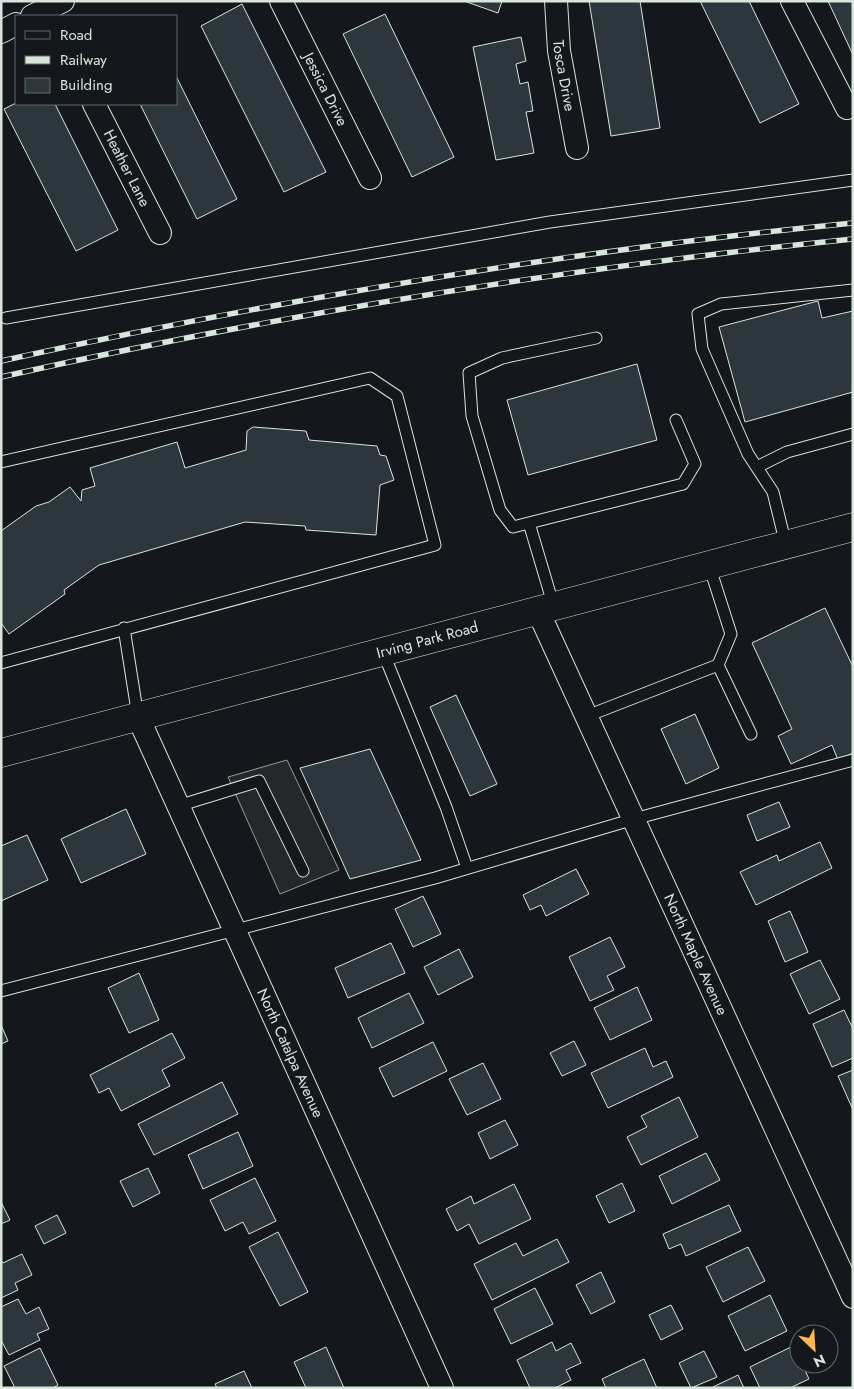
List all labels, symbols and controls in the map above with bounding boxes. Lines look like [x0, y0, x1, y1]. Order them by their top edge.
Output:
legend [15, 15, 178, 105]
text: Road [60, 24, 92, 46]
street label: Tosca Drive [547, 39, 581, 113]
street label: Jessica Drive [297, 47, 353, 130]
text: Railway [60, 49, 107, 71]
text: Building [60, 74, 112, 96]
street label: Heather Lane [98, 126, 156, 211]
street label: Irving Park Road [374, 616, 481, 664]
street label: North Maple Avenue [658, 890, 733, 1019]
street label: North Catalpa Avenue [251, 985, 329, 1122]
north arrow [789, 1324, 839, 1374]
text: N [810, 1349, 829, 1372]

